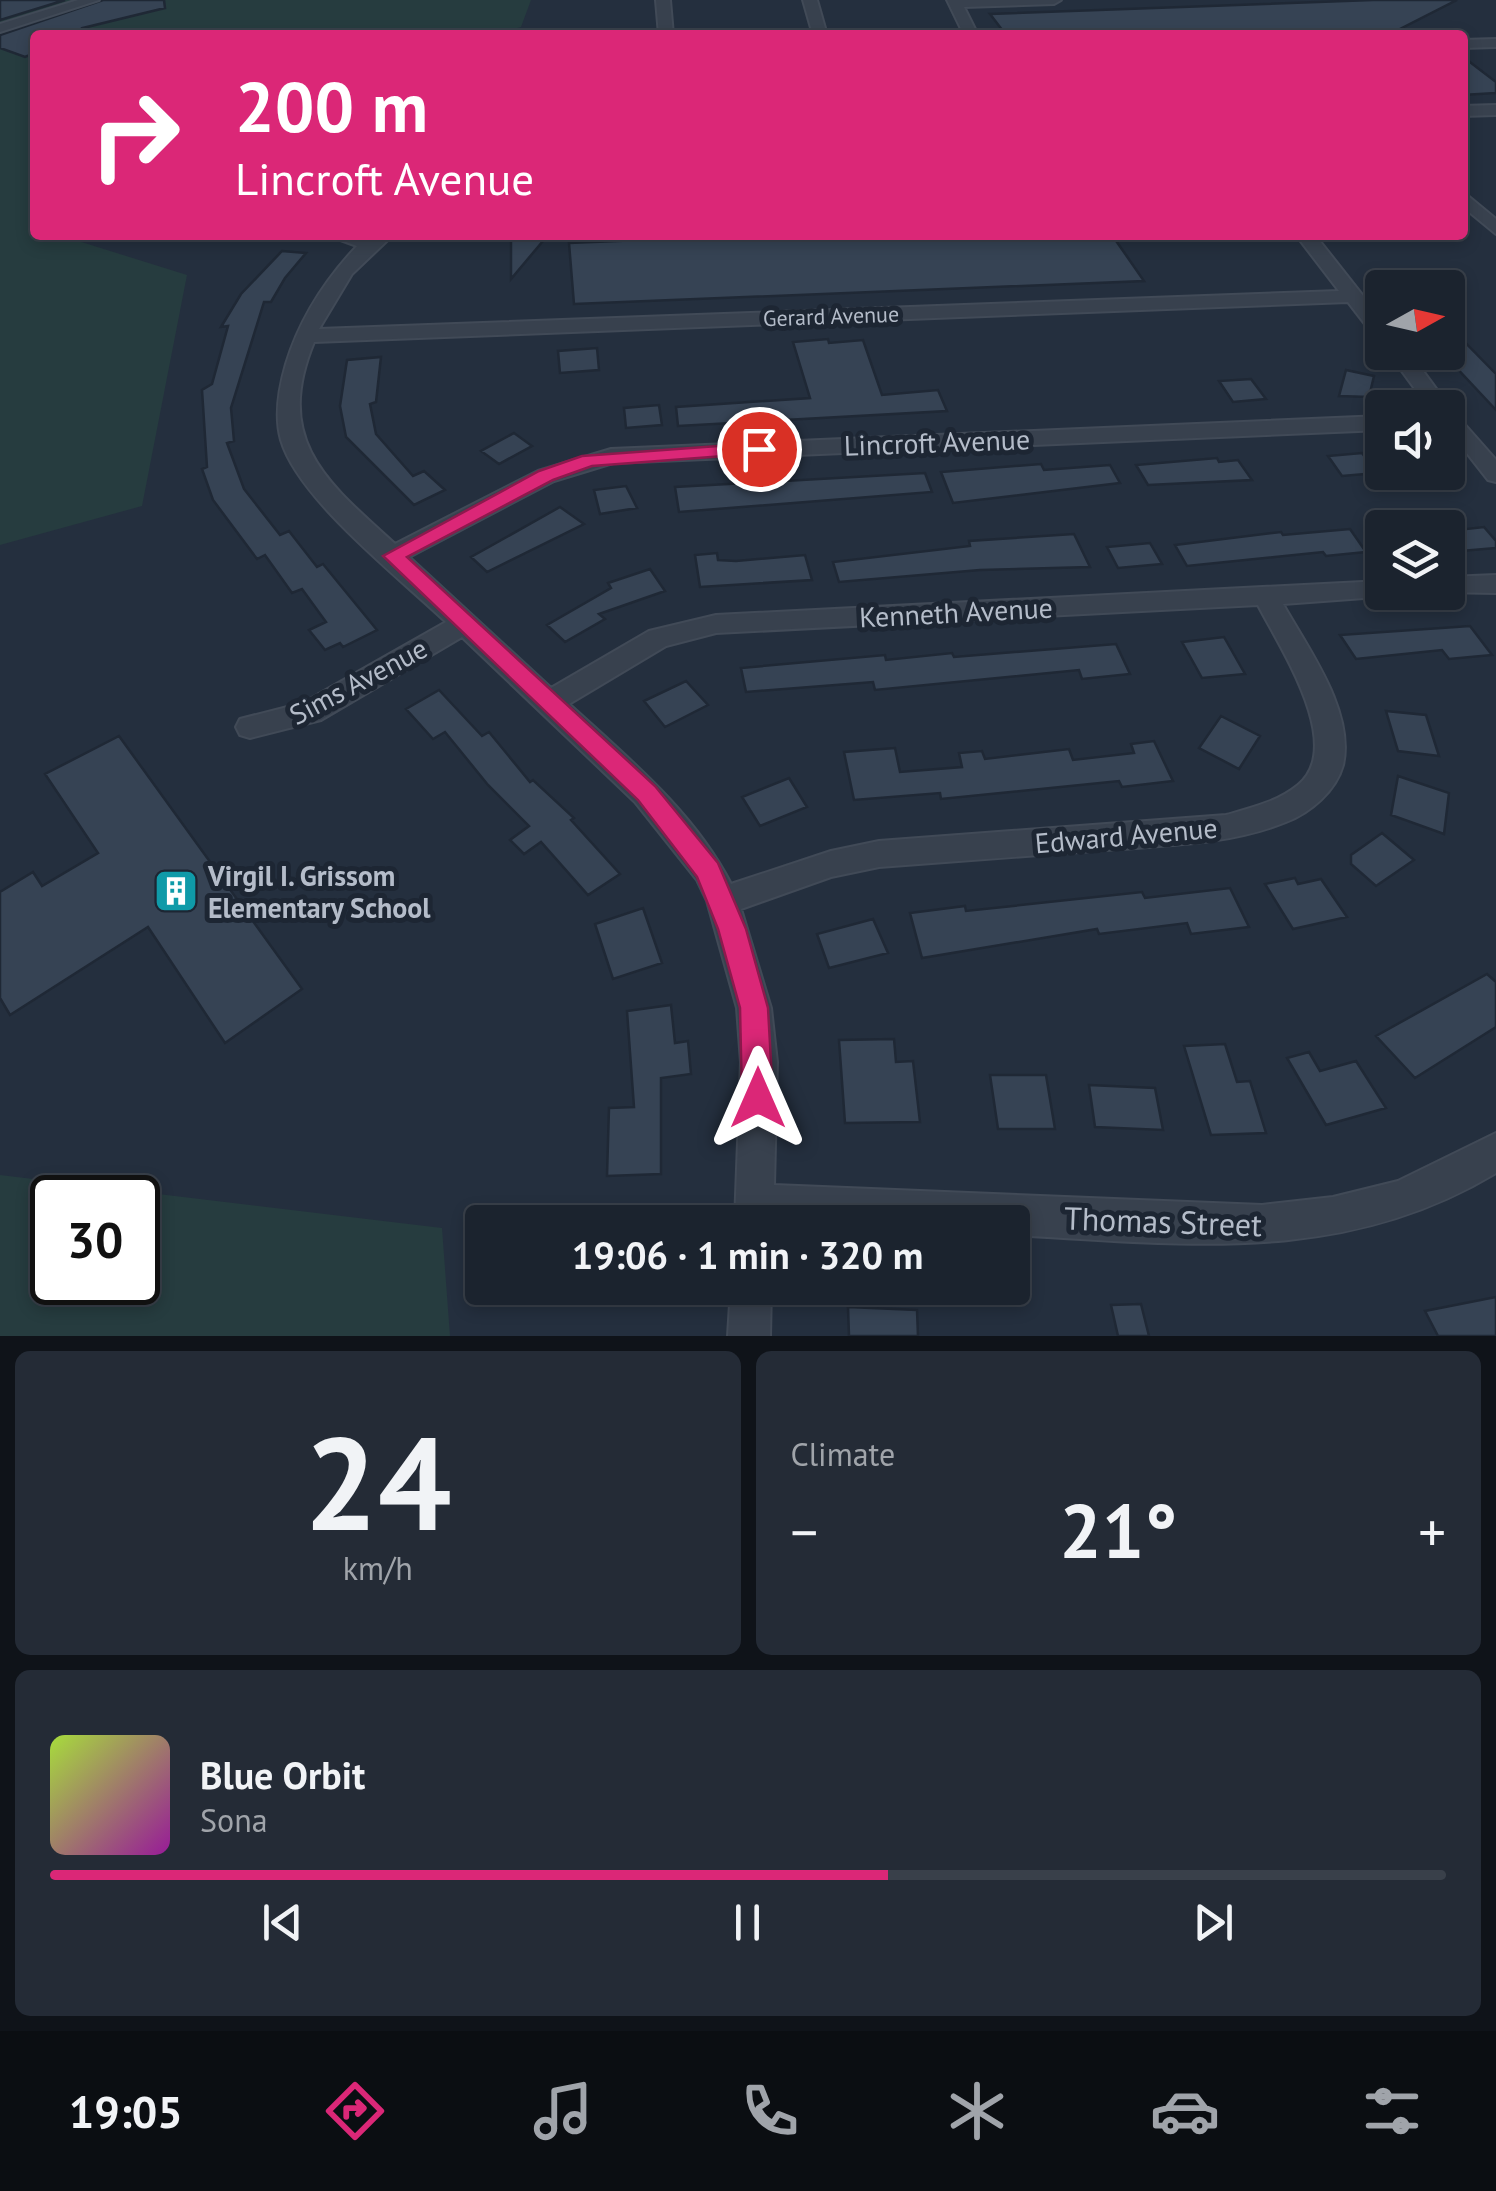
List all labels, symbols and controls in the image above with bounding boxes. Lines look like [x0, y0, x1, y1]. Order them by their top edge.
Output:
text: 200 m [235, 61, 428, 151]
icon: right [70, 70, 200, 200]
text: Lincroft Avenue [235, 149, 534, 207]
north arrow [1365, 270, 1465, 370]
map controls [1365, 270, 1465, 610]
street label: Gerard Avenue [762, 300, 900, 332]
button: sound [1365, 390, 1465, 490]
pin [717, 407, 802, 492]
street label: Lincroft Avenue [843, 420, 1031, 464]
icon: arrive [732, 422, 787, 477]
button: layers [1365, 510, 1465, 610]
street label: Kenneth Avenue [858, 588, 1054, 636]
street label: Sims Avenue [283, 629, 433, 733]
street label: Edward Avenue [1033, 809, 1219, 861]
place label: Virgil I. Grissom Elementary School [207, 857, 431, 926]
building icon: Virgil I. Grissom Elementary School [153, 868, 199, 914]
position arrow [706, 1046, 810, 1150]
speed limit sign: 30 [30, 1175, 160, 1305]
street label: Thomas Street [1063, 1197, 1263, 1245]
text: 19:06 · 1 min · 320 m [572, 1230, 923, 1279]
text: 24 [304, 1398, 451, 1566]
text: Climate [791, 1433, 895, 1475]
text: 21° [1059, 1482, 1177, 1579]
text: − [791, 1496, 818, 1567]
text: + [1418, 1496, 1446, 1567]
text: km/h [343, 1547, 413, 1589]
text: Blue Orbit [200, 1750, 365, 1799]
text: Sona [200, 1799, 268, 1841]
icon: previous [255, 1895, 310, 1950]
icon: pause [720, 1895, 775, 1950]
icon: next [1186, 1895, 1241, 1950]
icon: directions [320, 2076, 390, 2146]
icon: music [528, 2076, 598, 2146]
icon: phone [735, 2076, 805, 2146]
icon: climate [942, 2076, 1012, 2146]
icon: car [1150, 2076, 1220, 2146]
icon: filters [1357, 2076, 1427, 2146]
text: 19:05 [69, 2082, 183, 2140]

